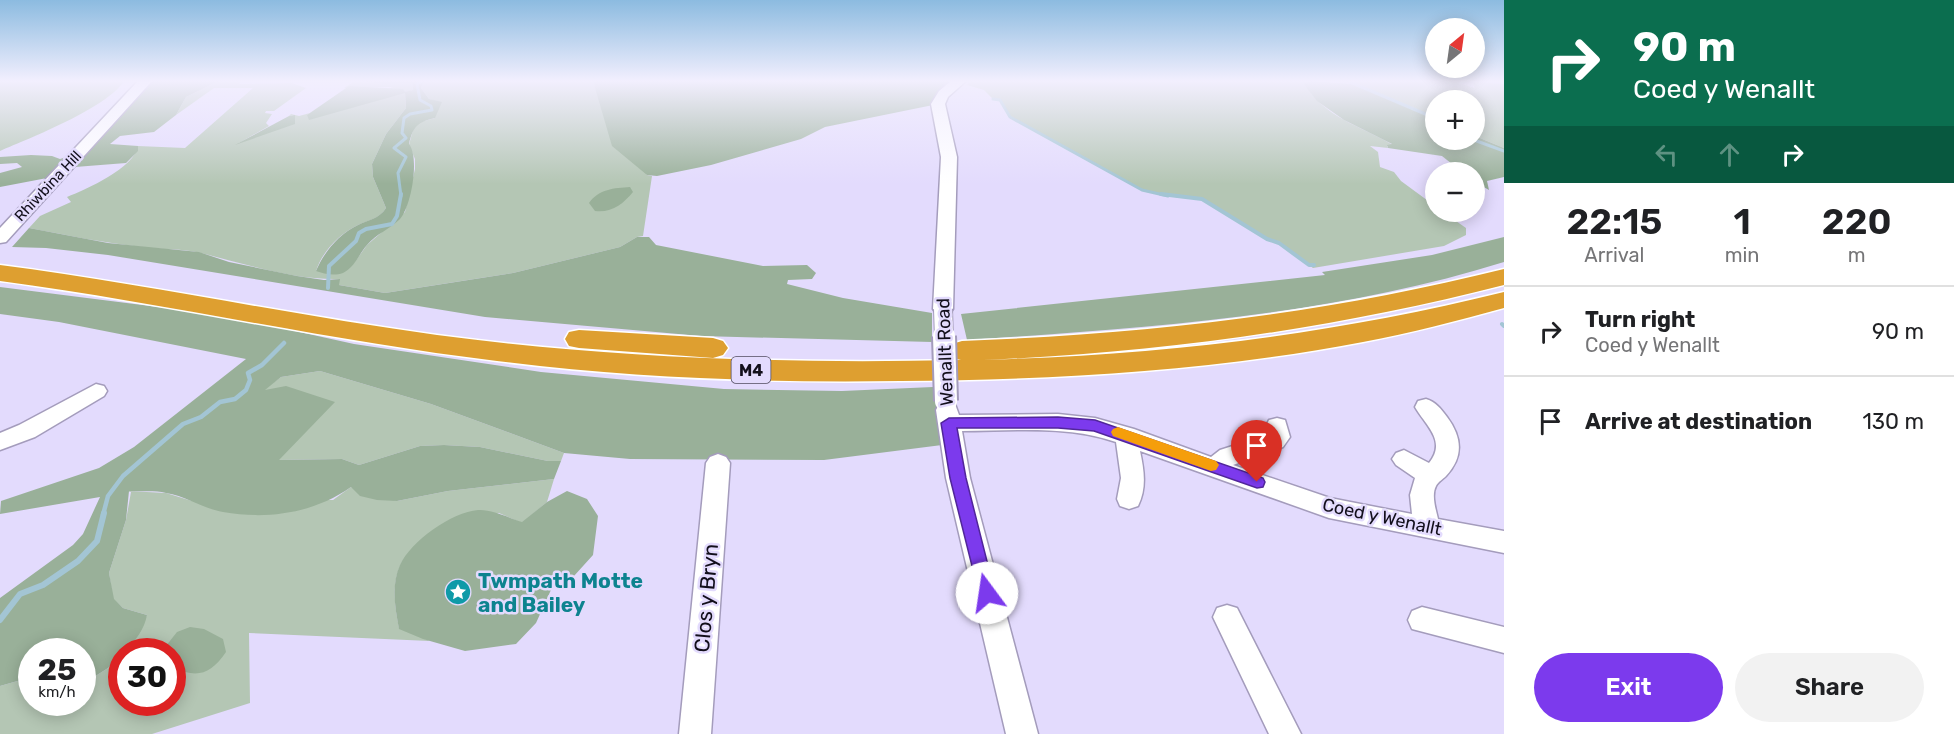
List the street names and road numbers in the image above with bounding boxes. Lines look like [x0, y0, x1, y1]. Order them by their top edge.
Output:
street label: Rhiwbina Hill [11, 147, 85, 225]
street label: Wenallt Road [932, 298, 958, 406]
road number: M4 [732, 357, 771, 383]
street label: Coed y Wenallt [1320, 494, 1444, 540]
street label: Clos y Bryn [689, 543, 723, 653]

